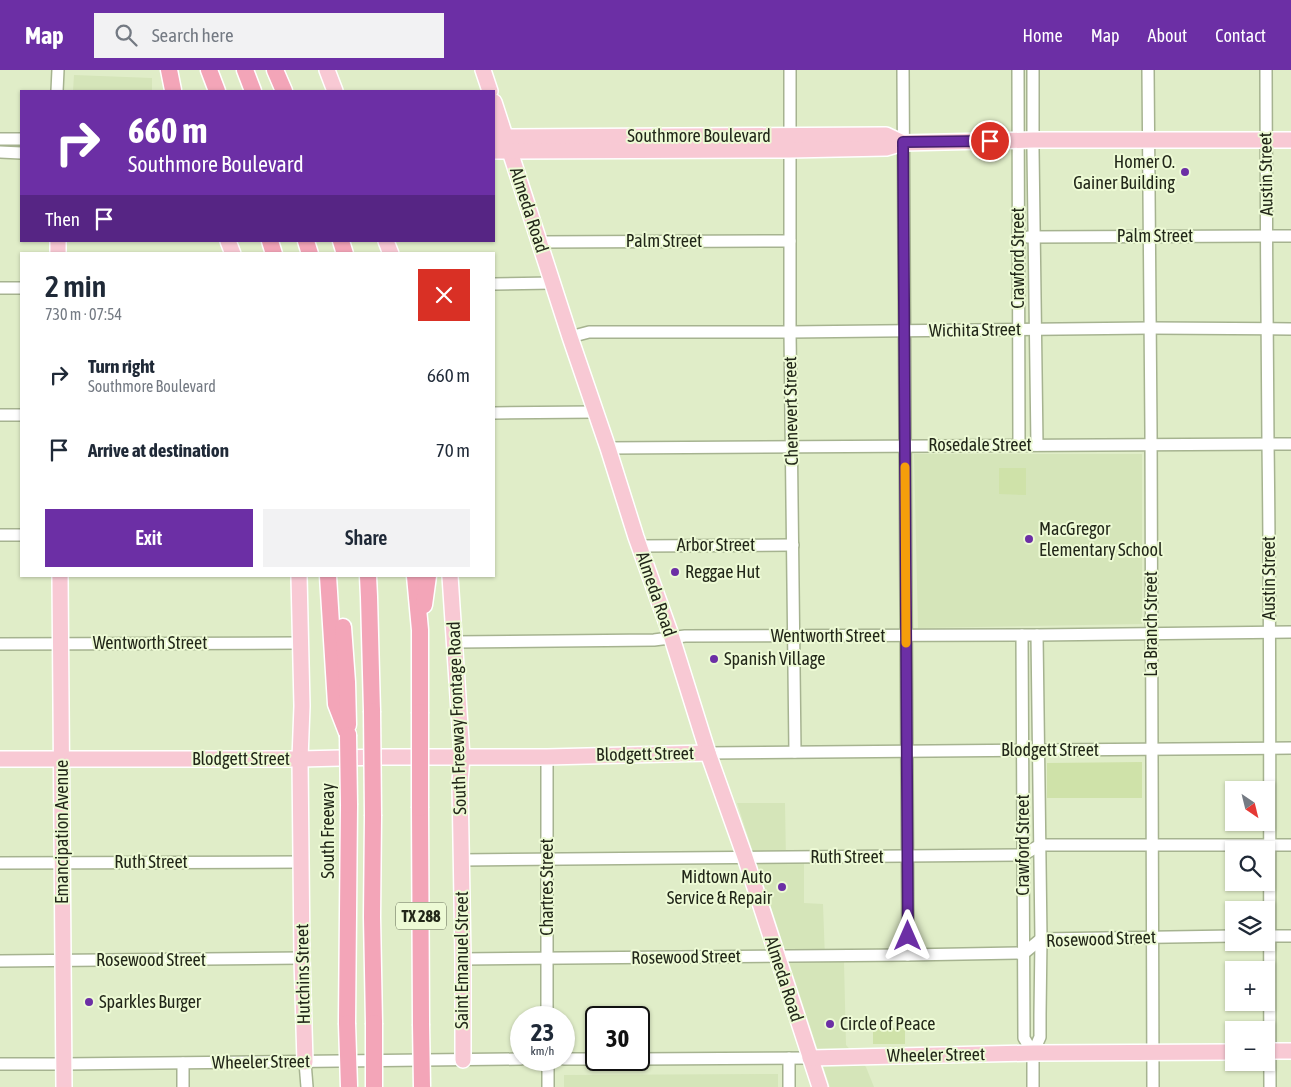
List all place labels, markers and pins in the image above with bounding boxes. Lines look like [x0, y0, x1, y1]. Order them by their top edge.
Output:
pin [969, 120, 1011, 162]
place label: Homer O. Gainer Building [1073, 151, 1175, 193]
marker: Homer O. Gainer Building [1179, 166, 1191, 178]
place label: MacGregor Elementary School [1039, 518, 1163, 560]
marker: MacGregor Elementary School [1023, 533, 1035, 545]
place label: Reggae Hut [685, 561, 760, 582]
marker: Reggae Hut [669, 566, 681, 578]
place label: Spanish Village [724, 648, 825, 669]
marker: Spanish Village [708, 653, 720, 665]
place label: Midtown Auto Service & Repair [667, 866, 773, 908]
marker: Midtown Auto Service & Repair [776, 881, 788, 893]
place label: Sparkles Burger [99, 991, 202, 1012]
marker: Sparkles Burger [83, 996, 95, 1008]
place label: Circle of Peace [840, 1013, 935, 1034]
marker: Circle of Peace [824, 1018, 836, 1030]

